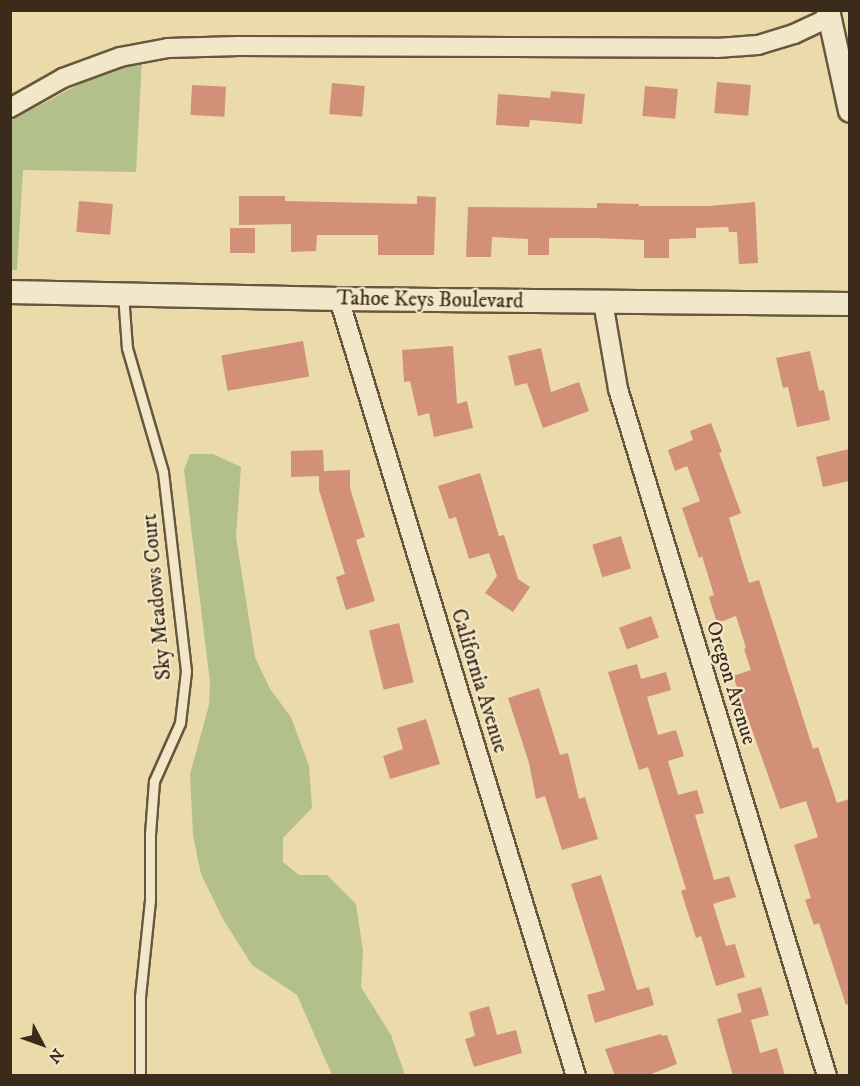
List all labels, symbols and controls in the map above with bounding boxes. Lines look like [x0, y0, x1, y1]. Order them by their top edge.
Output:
street label: Tahoe Keys Boulevard [336, 286, 524, 314]
street label: Sky Meadows Court [137, 513, 177, 681]
street label: California Avenue [445, 606, 513, 756]
street label: Oregon Avenue [700, 618, 762, 748]
north arrow [12, 1014, 72, 1074]
text: N [44, 1044, 67, 1067]

